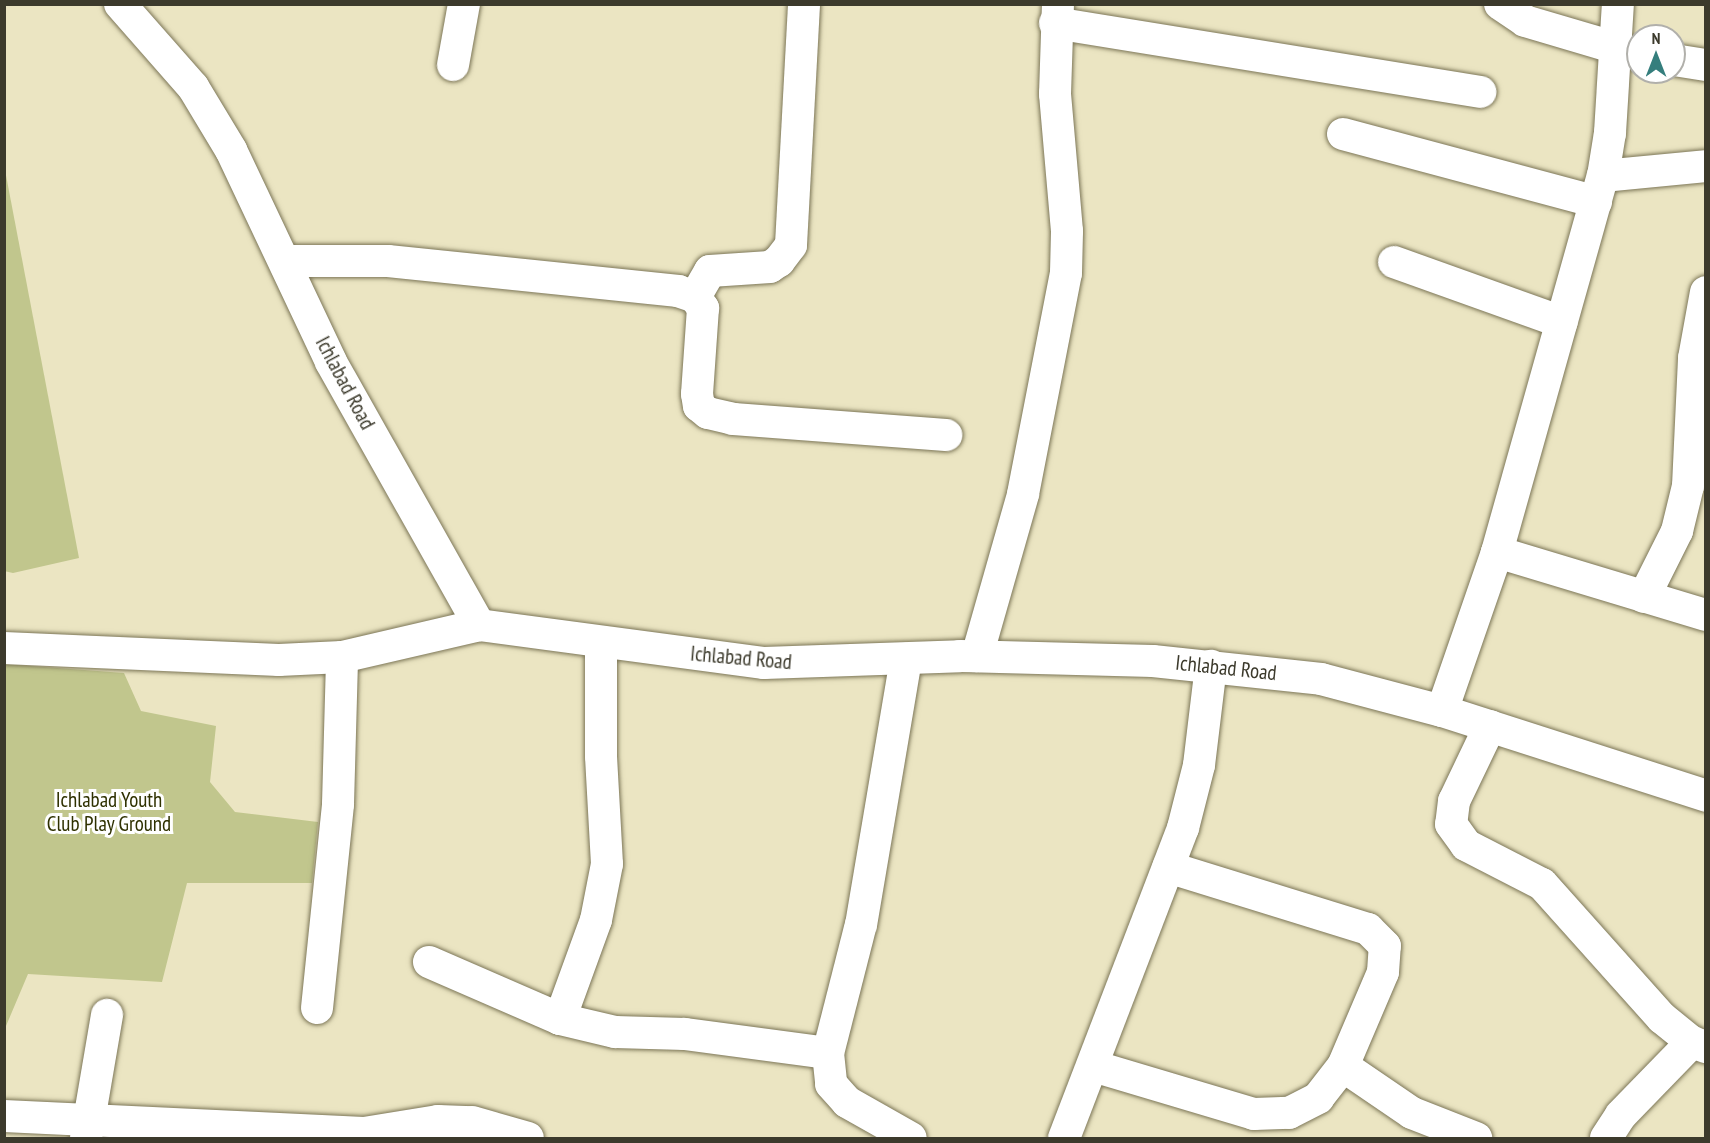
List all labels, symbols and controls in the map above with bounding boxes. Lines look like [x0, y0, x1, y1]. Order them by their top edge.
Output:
north arrow [1626, 24, 1686, 84]
text: N [1652, 28, 1660, 48]
street label: Ichlabad Road [310, 332, 380, 434]
street label: Ichlabad Road [689, 641, 793, 675]
street label: Ichlabad Road [1174, 650, 1278, 686]
park label: Ichlabad Youth Club Play Ground [47, 787, 171, 837]

